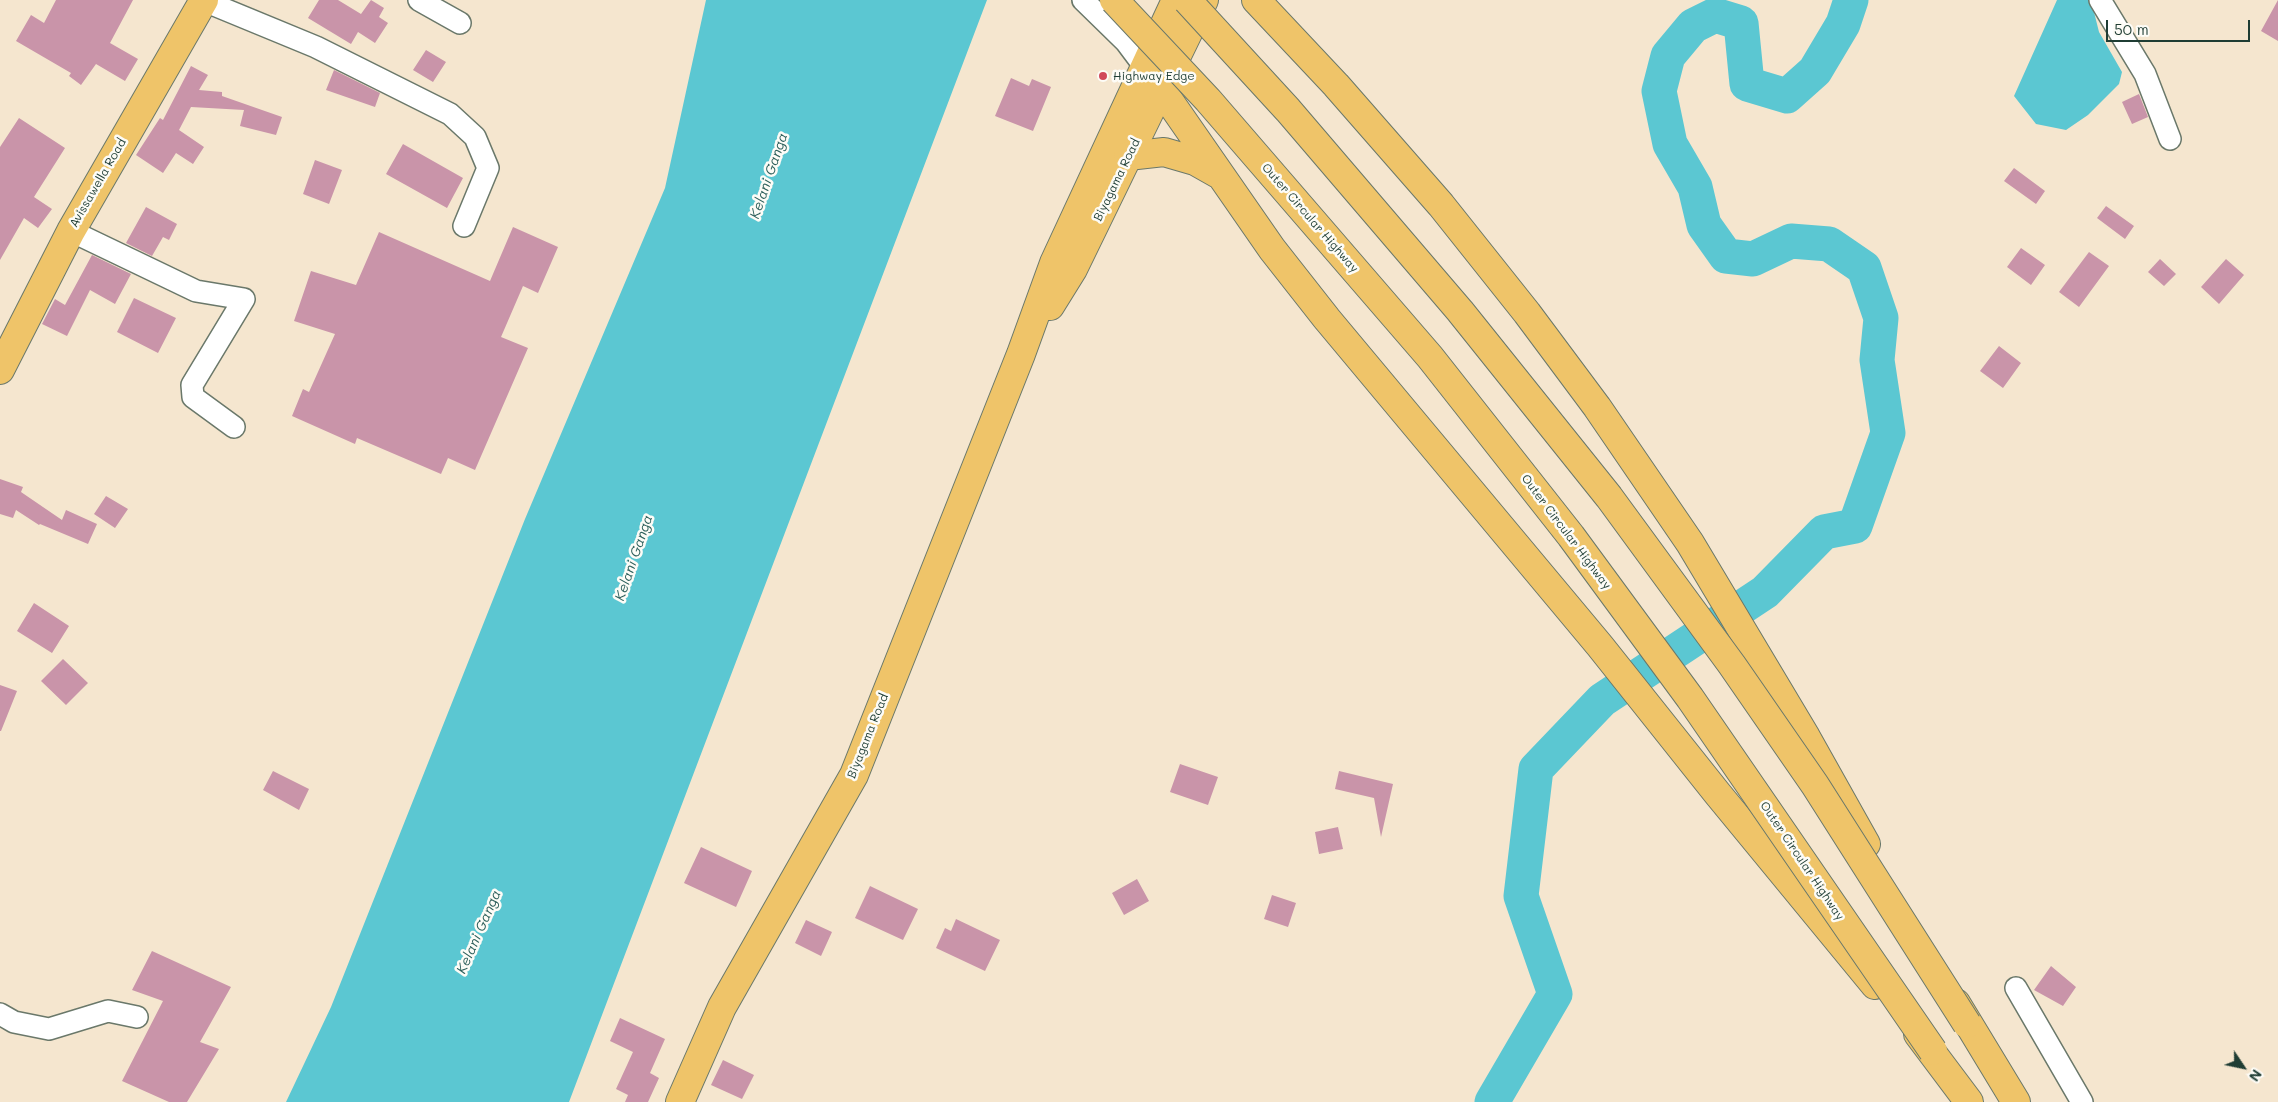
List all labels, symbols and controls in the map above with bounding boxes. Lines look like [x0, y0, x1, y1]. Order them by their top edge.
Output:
scale bar [2108, 10, 2252, 42]
text: 50 m [2114, 19, 2149, 39]
place label: Highway Edge [1113, 69, 1195, 83]
marker: Highway Edge [1097, 70, 1109, 82]
water label: Kelani Ganga [746, 131, 792, 221]
street label: Avissawella Road [67, 136, 129, 230]
street label: Biyagama Road [1091, 136, 1143, 224]
street label: Outer Circular Highway [1259, 160, 1361, 276]
street label: Outer Circular Highway [1518, 472, 1614, 592]
water label: Kelani Ganga [611, 513, 657, 603]
street label: Biyagama Road [844, 692, 892, 780]
street label: Outer Circular Highway [1757, 799, 1847, 923]
water label: Kelani Ganga [453, 888, 505, 976]
north arrow [2218, 1042, 2268, 1092]
text: N [2245, 1066, 2267, 1085]

